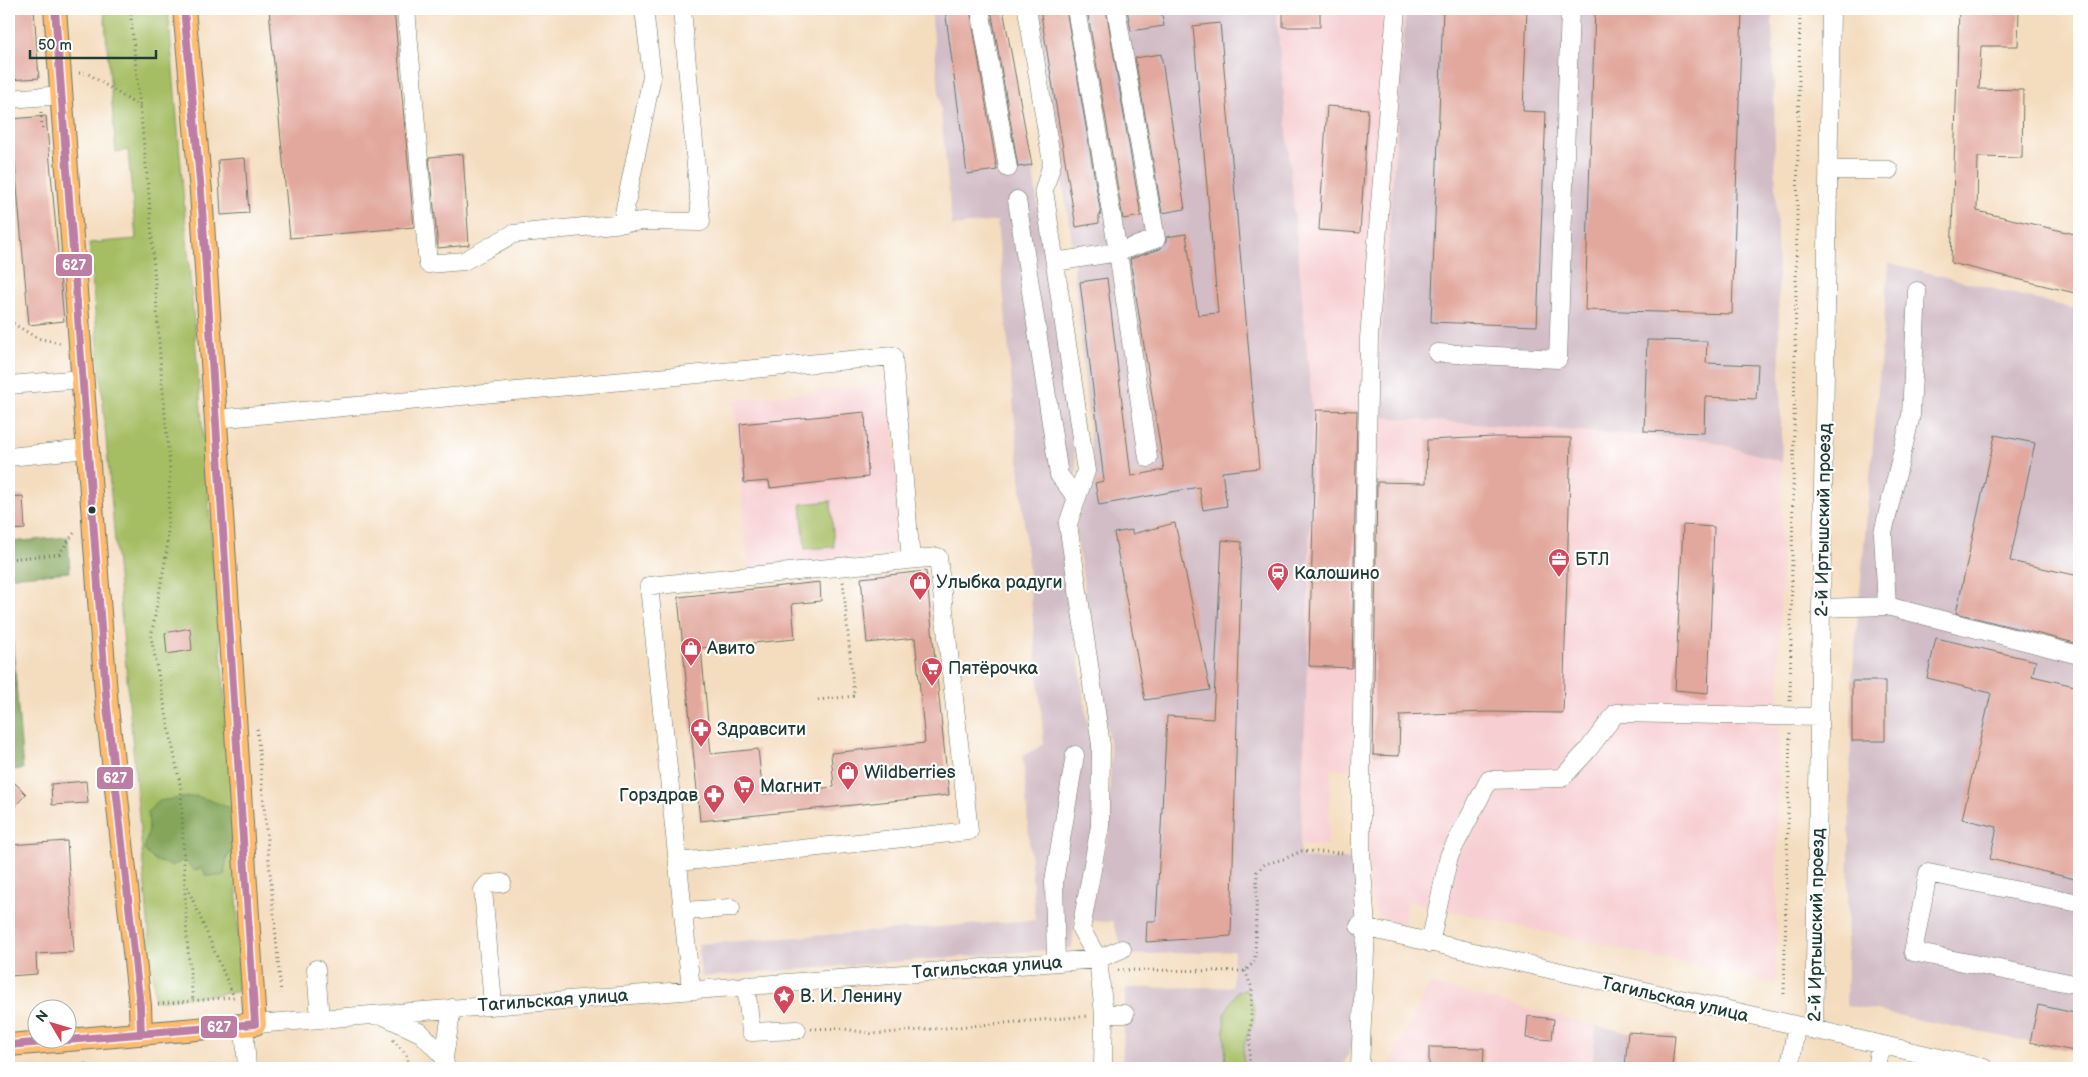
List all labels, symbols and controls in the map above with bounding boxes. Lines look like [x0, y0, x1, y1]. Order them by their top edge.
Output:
scale bar [30, 28, 156, 60]
text: 50 m [38, 36, 72, 55]
line badge: 627 [55, 253, 93, 277]
text: 627 [62, 257, 86, 274]
street label: 2-й Иртышский проезд [1811, 423, 1836, 617]
unlabelled marker [87, 505, 97, 515]
office icon: БТЛ [1547, 547, 1571, 578]
place label: БТЛ [1575, 549, 1609, 570]
station icon: Калошино [1266, 561, 1290, 592]
place label: Калошино [1294, 563, 1379, 584]
shop icon: Улыбка радуги [908, 570, 932, 601]
place label: Улыбка радуги [936, 572, 1063, 593]
shop icon: Авито [679, 636, 703, 667]
place label: Авито [706, 638, 755, 659]
supermarket icon: Пятёрочка [920, 656, 944, 687]
place label: Пятёрочка [948, 658, 1039, 679]
pharmacy icon: Здравсити [689, 717, 713, 748]
place label: Здравсити [717, 719, 806, 740]
shop icon: Wildberries [836, 760, 860, 791]
place label: Wildberries [864, 762, 956, 783]
line badge: 627 [96, 766, 134, 790]
text: 627 [103, 770, 127, 787]
supermarket icon: Магнит [732, 774, 756, 805]
place label: Магнит [760, 776, 822, 797]
pharmacy icon: Горздрав [702, 783, 726, 814]
place label: Горздрав [619, 785, 699, 806]
street label: 2-й Иртышский проезд [1804, 828, 1829, 1022]
street label: Тагильская улица [911, 952, 1063, 983]
street label: Тагильская улица [1599, 972, 1751, 1027]
place icon: В. И. Ленину [772, 984, 796, 1015]
street label: Тагильская улица [477, 985, 629, 1016]
place label: В. И. Ленину [800, 986, 902, 1007]
north arrow [28, 1000, 78, 1050]
text: N [32, 1007, 52, 1026]
line badge: 627 [200, 1015, 238, 1039]
text: 627 [207, 1019, 231, 1036]

